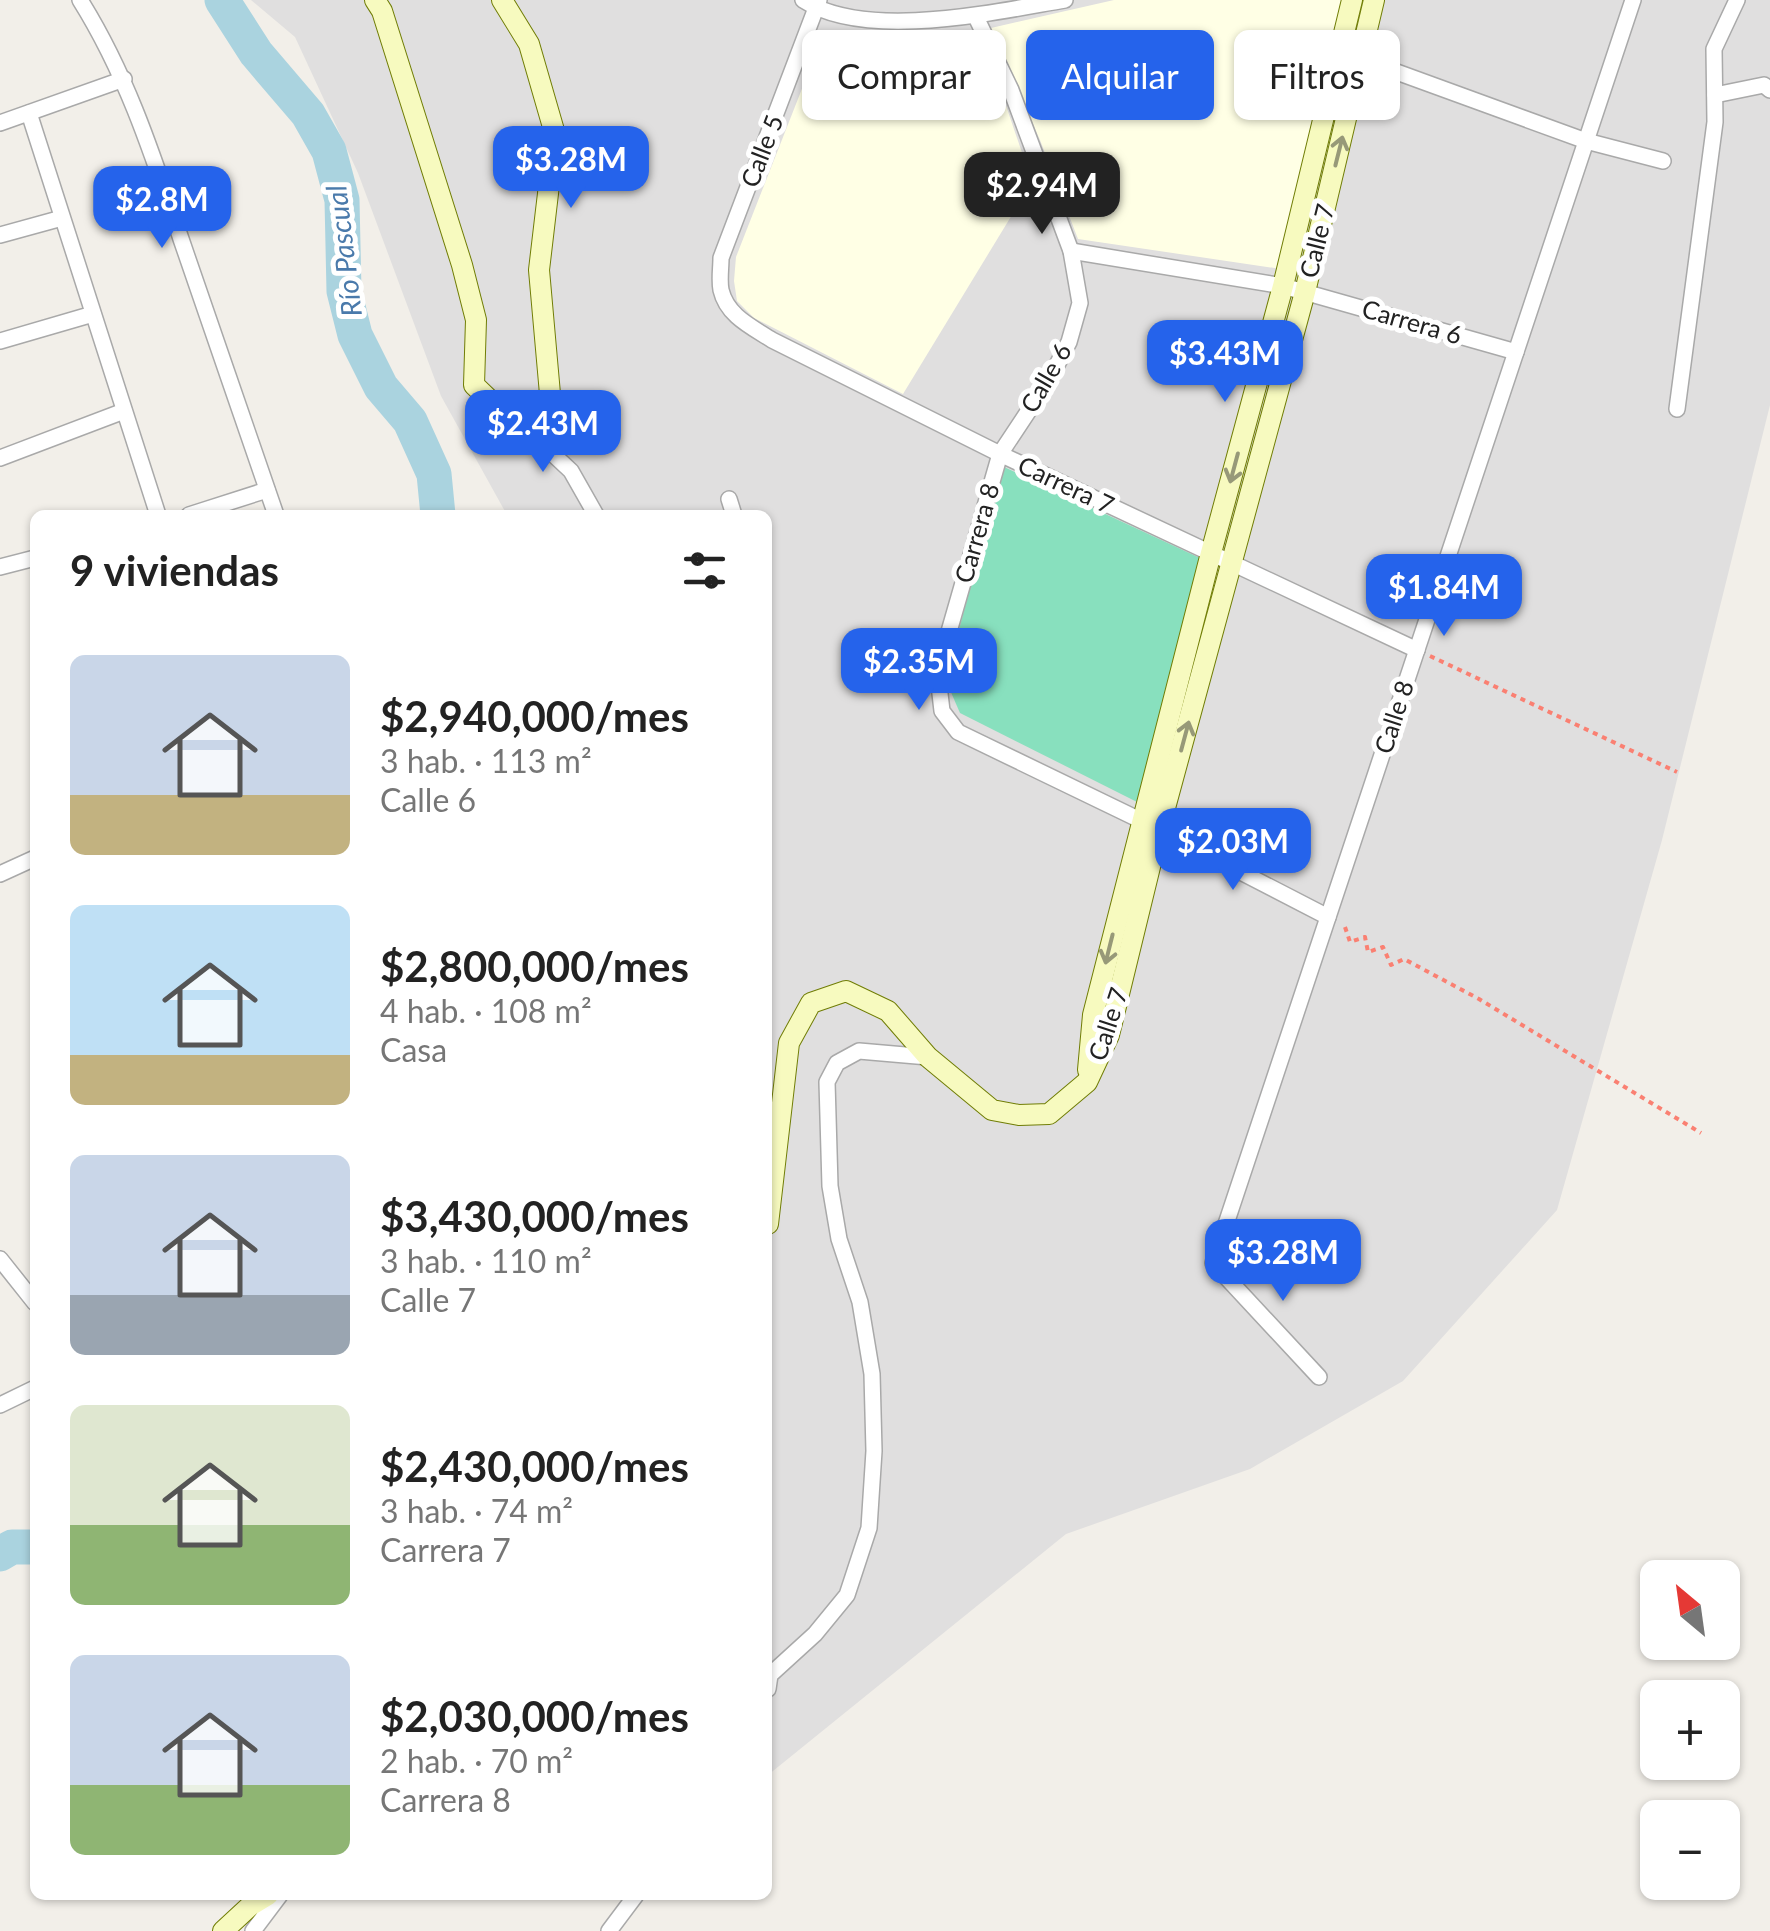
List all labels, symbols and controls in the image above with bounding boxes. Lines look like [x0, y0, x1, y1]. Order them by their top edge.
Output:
chip: Comprar [802, 30, 1006, 120]
chip: Alquilar [1026, 30, 1214, 120]
chip: Filtros [1234, 30, 1400, 120]
street label: Calle 5 [734, 110, 789, 191]
pin: $3.28M [490, 126, 652, 211]
one-way arrow [1331, 136, 1349, 168]
text: $3.28M [515, 139, 627, 178]
pin: $2.94M [961, 152, 1123, 237]
text: $2.94M [986, 165, 1098, 204]
pin: $2.8M [92, 166, 232, 251]
text: $2.8M [115, 179, 209, 218]
water label: Río Pascual [318, 184, 368, 319]
street label: Calle 7 [1292, 201, 1340, 281]
street label: Carrera 6 [1359, 293, 1466, 350]
pin: $3.43M [1144, 320, 1306, 405]
text: $3.43M [1169, 333, 1281, 372]
street label: Calle 6 [1013, 338, 1077, 417]
pin: $2.43M [462, 390, 624, 475]
text: $2.43M [487, 403, 599, 442]
street label: Carrera 7 [1014, 449, 1119, 519]
one-way arrow [1223, 452, 1242, 483]
street label: Carrera 8 [948, 479, 1005, 586]
icon: filters [677, 543, 732, 598]
text: 9 viviendas [70, 545, 279, 595]
pin: $1.84M [1363, 554, 1525, 639]
text: $1.84M [1388, 567, 1500, 606]
pin: $2.35M [838, 628, 1000, 713]
text: $2.35M [863, 641, 975, 680]
street label: Calle 8 [1367, 676, 1419, 757]
text: $2,940,000/mes [380, 691, 689, 741]
icon: home [150, 695, 270, 815]
one-way arrow [1177, 721, 1195, 752]
text: 3 hab. · 113 m² [380, 741, 592, 780]
text: Calle 6 [380, 780, 476, 819]
pin: $2.03M [1152, 808, 1314, 893]
text: $2.03M [1177, 821, 1289, 860]
one-way arrow [1099, 932, 1117, 964]
text: $2,800,000/mes [380, 941, 689, 991]
icon: home [150, 945, 270, 1065]
street label: Calle 7 [1081, 983, 1133, 1064]
text: 4 hab. · 108 m² [380, 991, 592, 1030]
text: Casa [380, 1030, 447, 1069]
text: $3,430,000/mes [380, 1191, 689, 1241]
icon: home [150, 1195, 270, 1315]
pin: $3.28M [1202, 1219, 1364, 1304]
text: $3.28M [1227, 1232, 1339, 1271]
text: 3 hab. · 110 m² [380, 1241, 592, 1280]
text: Calle 7 [380, 1280, 476, 1319]
text: $2,430,000/mes [380, 1441, 689, 1491]
icon: home [150, 1445, 270, 1565]
text: 3 hab. · 74 m² [380, 1491, 573, 1530]
text: Carrera 7 [380, 1530, 511, 1569]
north arrow [1640, 1560, 1740, 1660]
map controls [1640, 1560, 1740, 1900]
button: + [1640, 1680, 1740, 1780]
text: $2,030,000/mes [380, 1691, 689, 1741]
icon: home [150, 1695, 270, 1815]
text: 2 hab. · 70 m² [380, 1741, 573, 1780]
text: Carrera 8 [380, 1780, 511, 1819]
button: − [1640, 1800, 1740, 1900]

